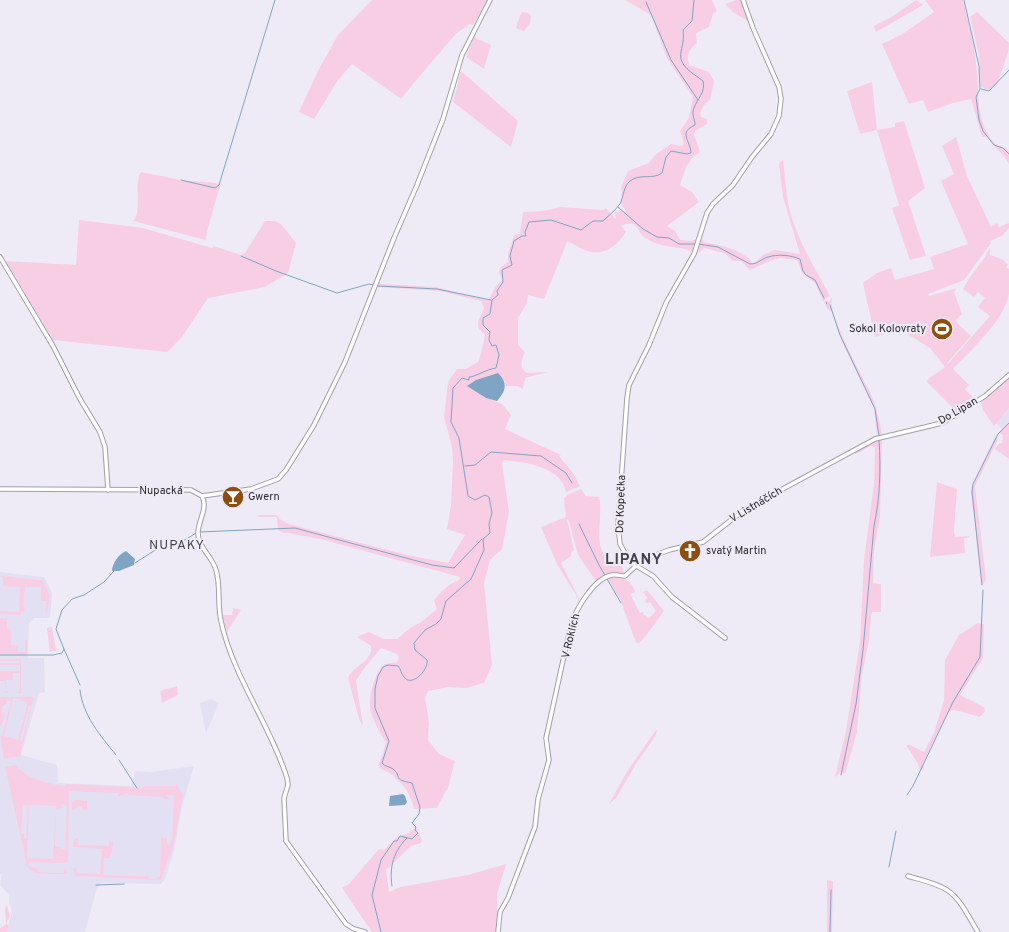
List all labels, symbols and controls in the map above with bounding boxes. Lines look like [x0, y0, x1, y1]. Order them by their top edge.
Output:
sports icon: Sokol Kolovraty [929, 316, 955, 342]
place label: Sokol Kolovraty [849, 322, 926, 336]
street label: Do Lipan [936, 394, 980, 428]
street label: Do Kopečka [613, 474, 629, 533]
street label: Nupacká [139, 484, 183, 498]
bar icon: Gwern [220, 484, 246, 510]
street label: V Listnáčích [727, 484, 785, 526]
place label: Gwern [248, 490, 280, 504]
district label: NUPAKY [149, 538, 205, 554]
church icon: svatý Martin [677, 538, 703, 564]
place label: svatý Martin [706, 544, 766, 558]
district label: LIPANY [605, 551, 663, 570]
street label: V Roklích [559, 612, 583, 660]

